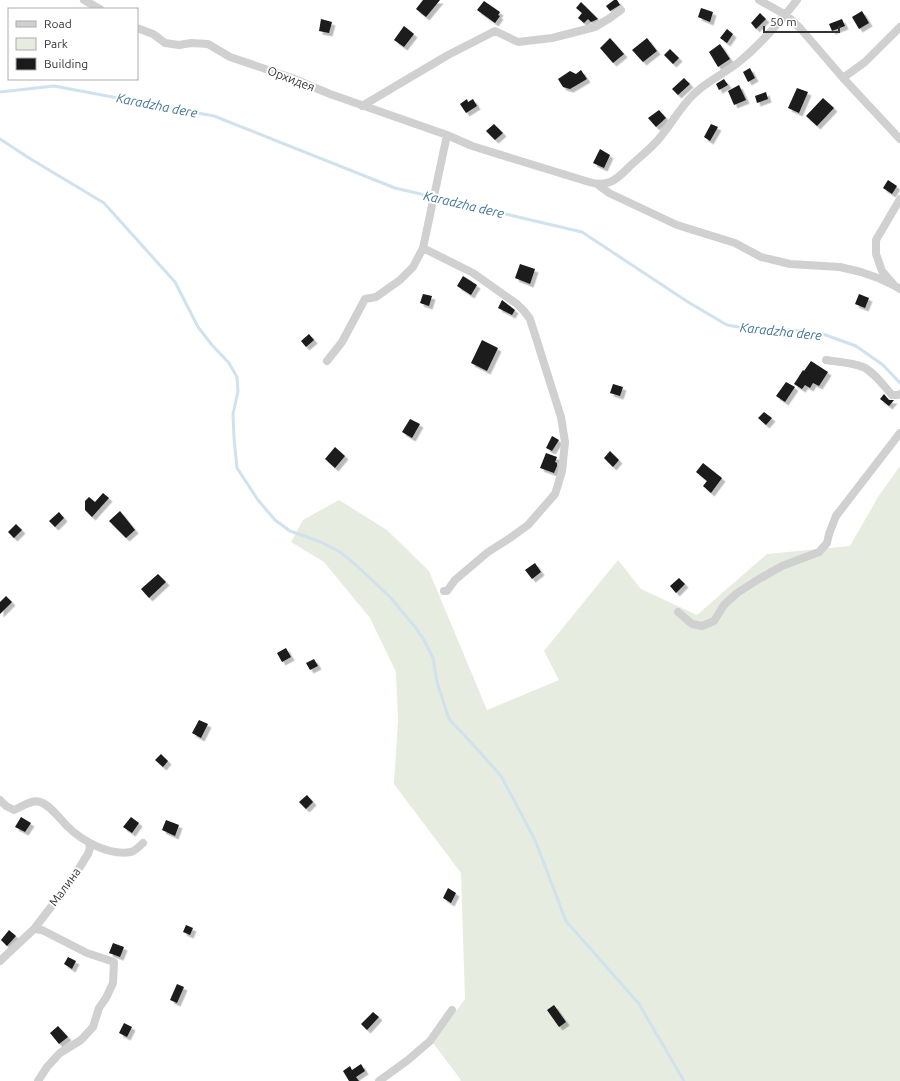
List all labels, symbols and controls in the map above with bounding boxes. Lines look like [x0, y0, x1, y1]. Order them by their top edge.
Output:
legend [8, 8, 138, 80]
scale bar [764, 8, 839, 34]
text: 50 m [770, 15, 797, 28]
text: Road [44, 17, 72, 30]
text: Park [44, 37, 68, 50]
text: Building [44, 57, 88, 70]
street label: Орхидея [266, 64, 317, 93]
water label: Karadzha dere [115, 90, 199, 120]
water label: Karadzha dere [422, 188, 506, 220]
water label: Karadzha dere [739, 320, 823, 342]
street label: Малина [46, 865, 83, 908]

